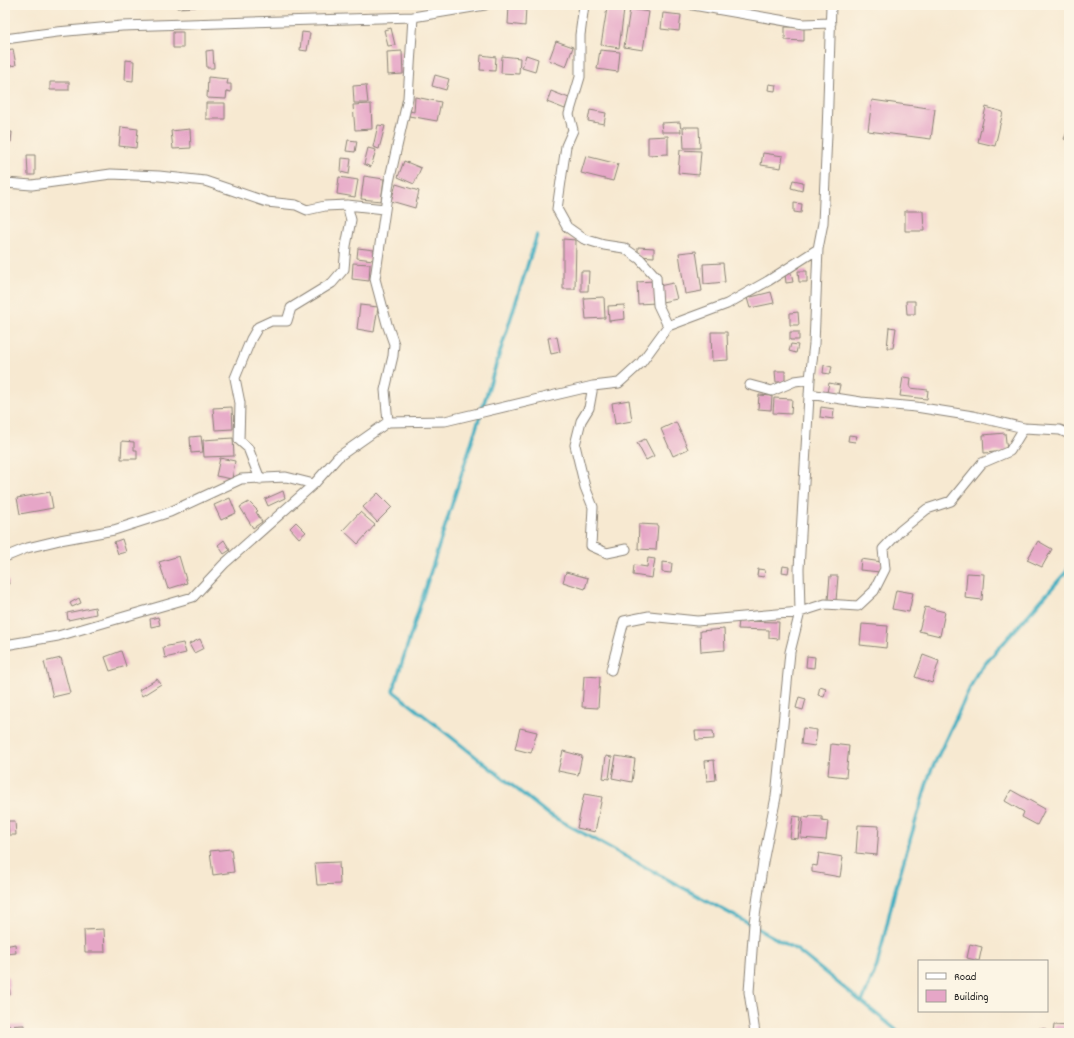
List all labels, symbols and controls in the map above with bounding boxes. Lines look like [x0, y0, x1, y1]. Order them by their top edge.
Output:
legend [918, 960, 1048, 1012]
text: Road [954, 969, 976, 986]
text: Building [954, 989, 989, 1006]

